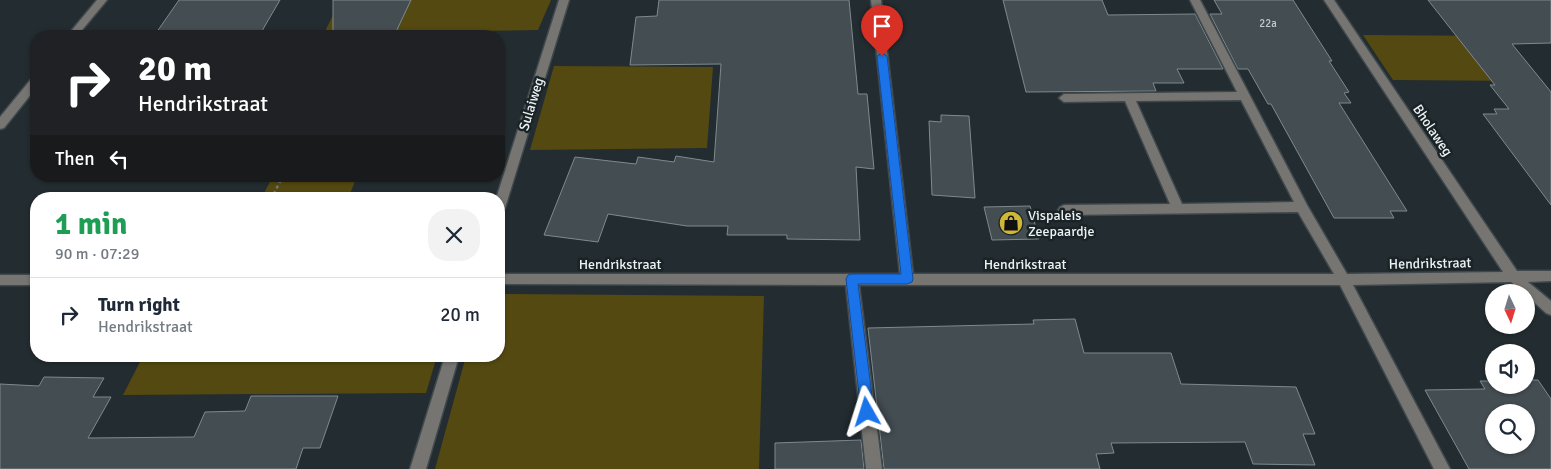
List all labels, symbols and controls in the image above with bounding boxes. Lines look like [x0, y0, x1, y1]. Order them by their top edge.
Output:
pin [861, 5, 903, 56]
icon: arrive [868, 12, 896, 40]
house number: 22a [1259, 17, 1277, 30]
text: 20 m [138, 47, 212, 90]
icon: right [55, 50, 120, 115]
street label: Sulaiweg [515, 76, 548, 133]
text: Hendrikstraat [138, 90, 268, 117]
street label: Bholaweg [1409, 101, 1456, 159]
icon: left [105, 145, 133, 173]
text: Then [55, 147, 95, 171]
text: 1 min [55, 206, 127, 243]
place label: Vispaleis Zeepaardje [1028, 207, 1094, 240]
button: close [428, 209, 480, 261]
shop icon: Vispaleis Zeepaardje [998, 210, 1024, 236]
text: 90 m · 07:29 [55, 244, 139, 264]
street label: Hendrikstraat [1388, 254, 1472, 273]
street label: Hendrikstraat [579, 256, 661, 273]
street label: Hendrikstraat [984, 256, 1066, 273]
north arrow [1485, 284, 1535, 334]
map controls [1485, 284, 1535, 454]
text: Turn right [98, 293, 180, 317]
icon: right [55, 301, 83, 329]
text: 20 m [440, 303, 480, 327]
text: Hendrikstraat [98, 317, 193, 337]
button: sound [1485, 344, 1535, 394]
position arrow [840, 385, 892, 437]
button: search [1485, 404, 1535, 454]

